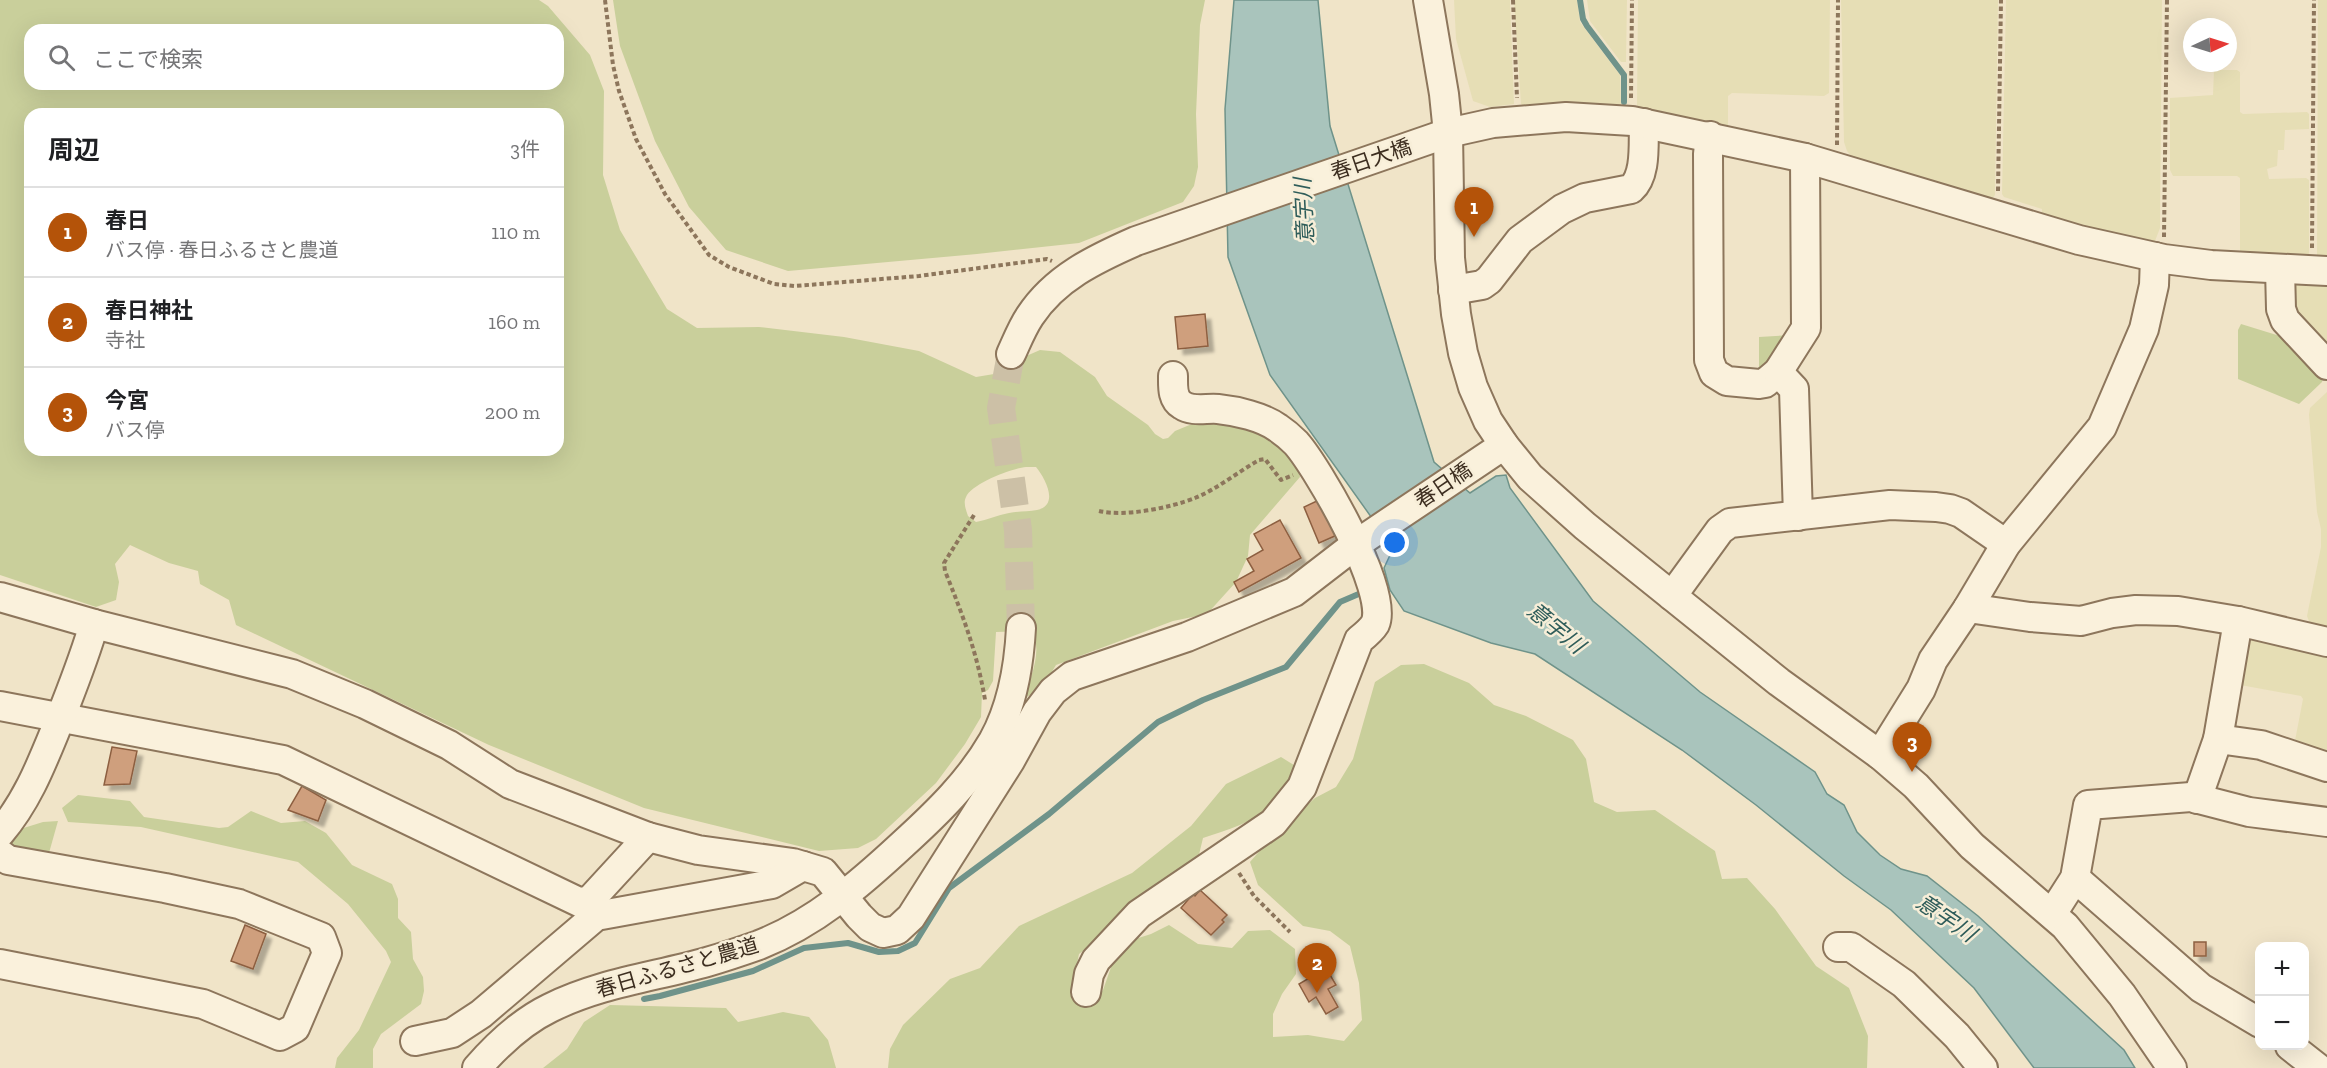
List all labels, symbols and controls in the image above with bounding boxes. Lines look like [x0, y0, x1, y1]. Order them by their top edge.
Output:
north arrow [2183, 18, 2237, 72]
search box [24, 24, 564, 90]
icon: search [45, 41, 78, 74]
text: ここで検索 [93, 46, 203, 73]
text: 周辺 [48, 134, 100, 166]
street label: 春日大橋 [1327, 134, 1415, 184]
text: 3件 [510, 137, 540, 161]
water label: 意宇川 [1289, 175, 1319, 245]
pin: 1 [1454, 188, 1494, 237]
text: 春日 [105, 207, 149, 234]
text: 1 [63, 220, 72, 244]
text: 110 m [491, 220, 540, 244]
text: バス停 · 春日ふるさと農道 [105, 238, 338, 262]
text: 春日神社 [105, 297, 193, 324]
text: 2 [62, 310, 73, 334]
text: 160 m [488, 310, 540, 334]
text: 寺社 [105, 328, 145, 352]
text: 今宮 [105, 387, 149, 414]
text: 3 [62, 400, 73, 424]
text: 200 m [485, 400, 540, 424]
text: バス停 [105, 418, 165, 442]
street label: 春日橋 [1410, 457, 1476, 513]
your location [1380, 528, 1409, 557]
water label: 意宇川 [1522, 597, 1592, 661]
pin: 3 [1892, 722, 1932, 772]
water label: 意宇川 [1911, 888, 1983, 949]
street label: 春日ふるさと農道 [593, 932, 761, 1002]
map controls [2255, 942, 2309, 1050]
button: + [2255, 942, 2309, 996]
pin: 2 [1298, 944, 1336, 993]
button: − [2255, 996, 2309, 1050]

